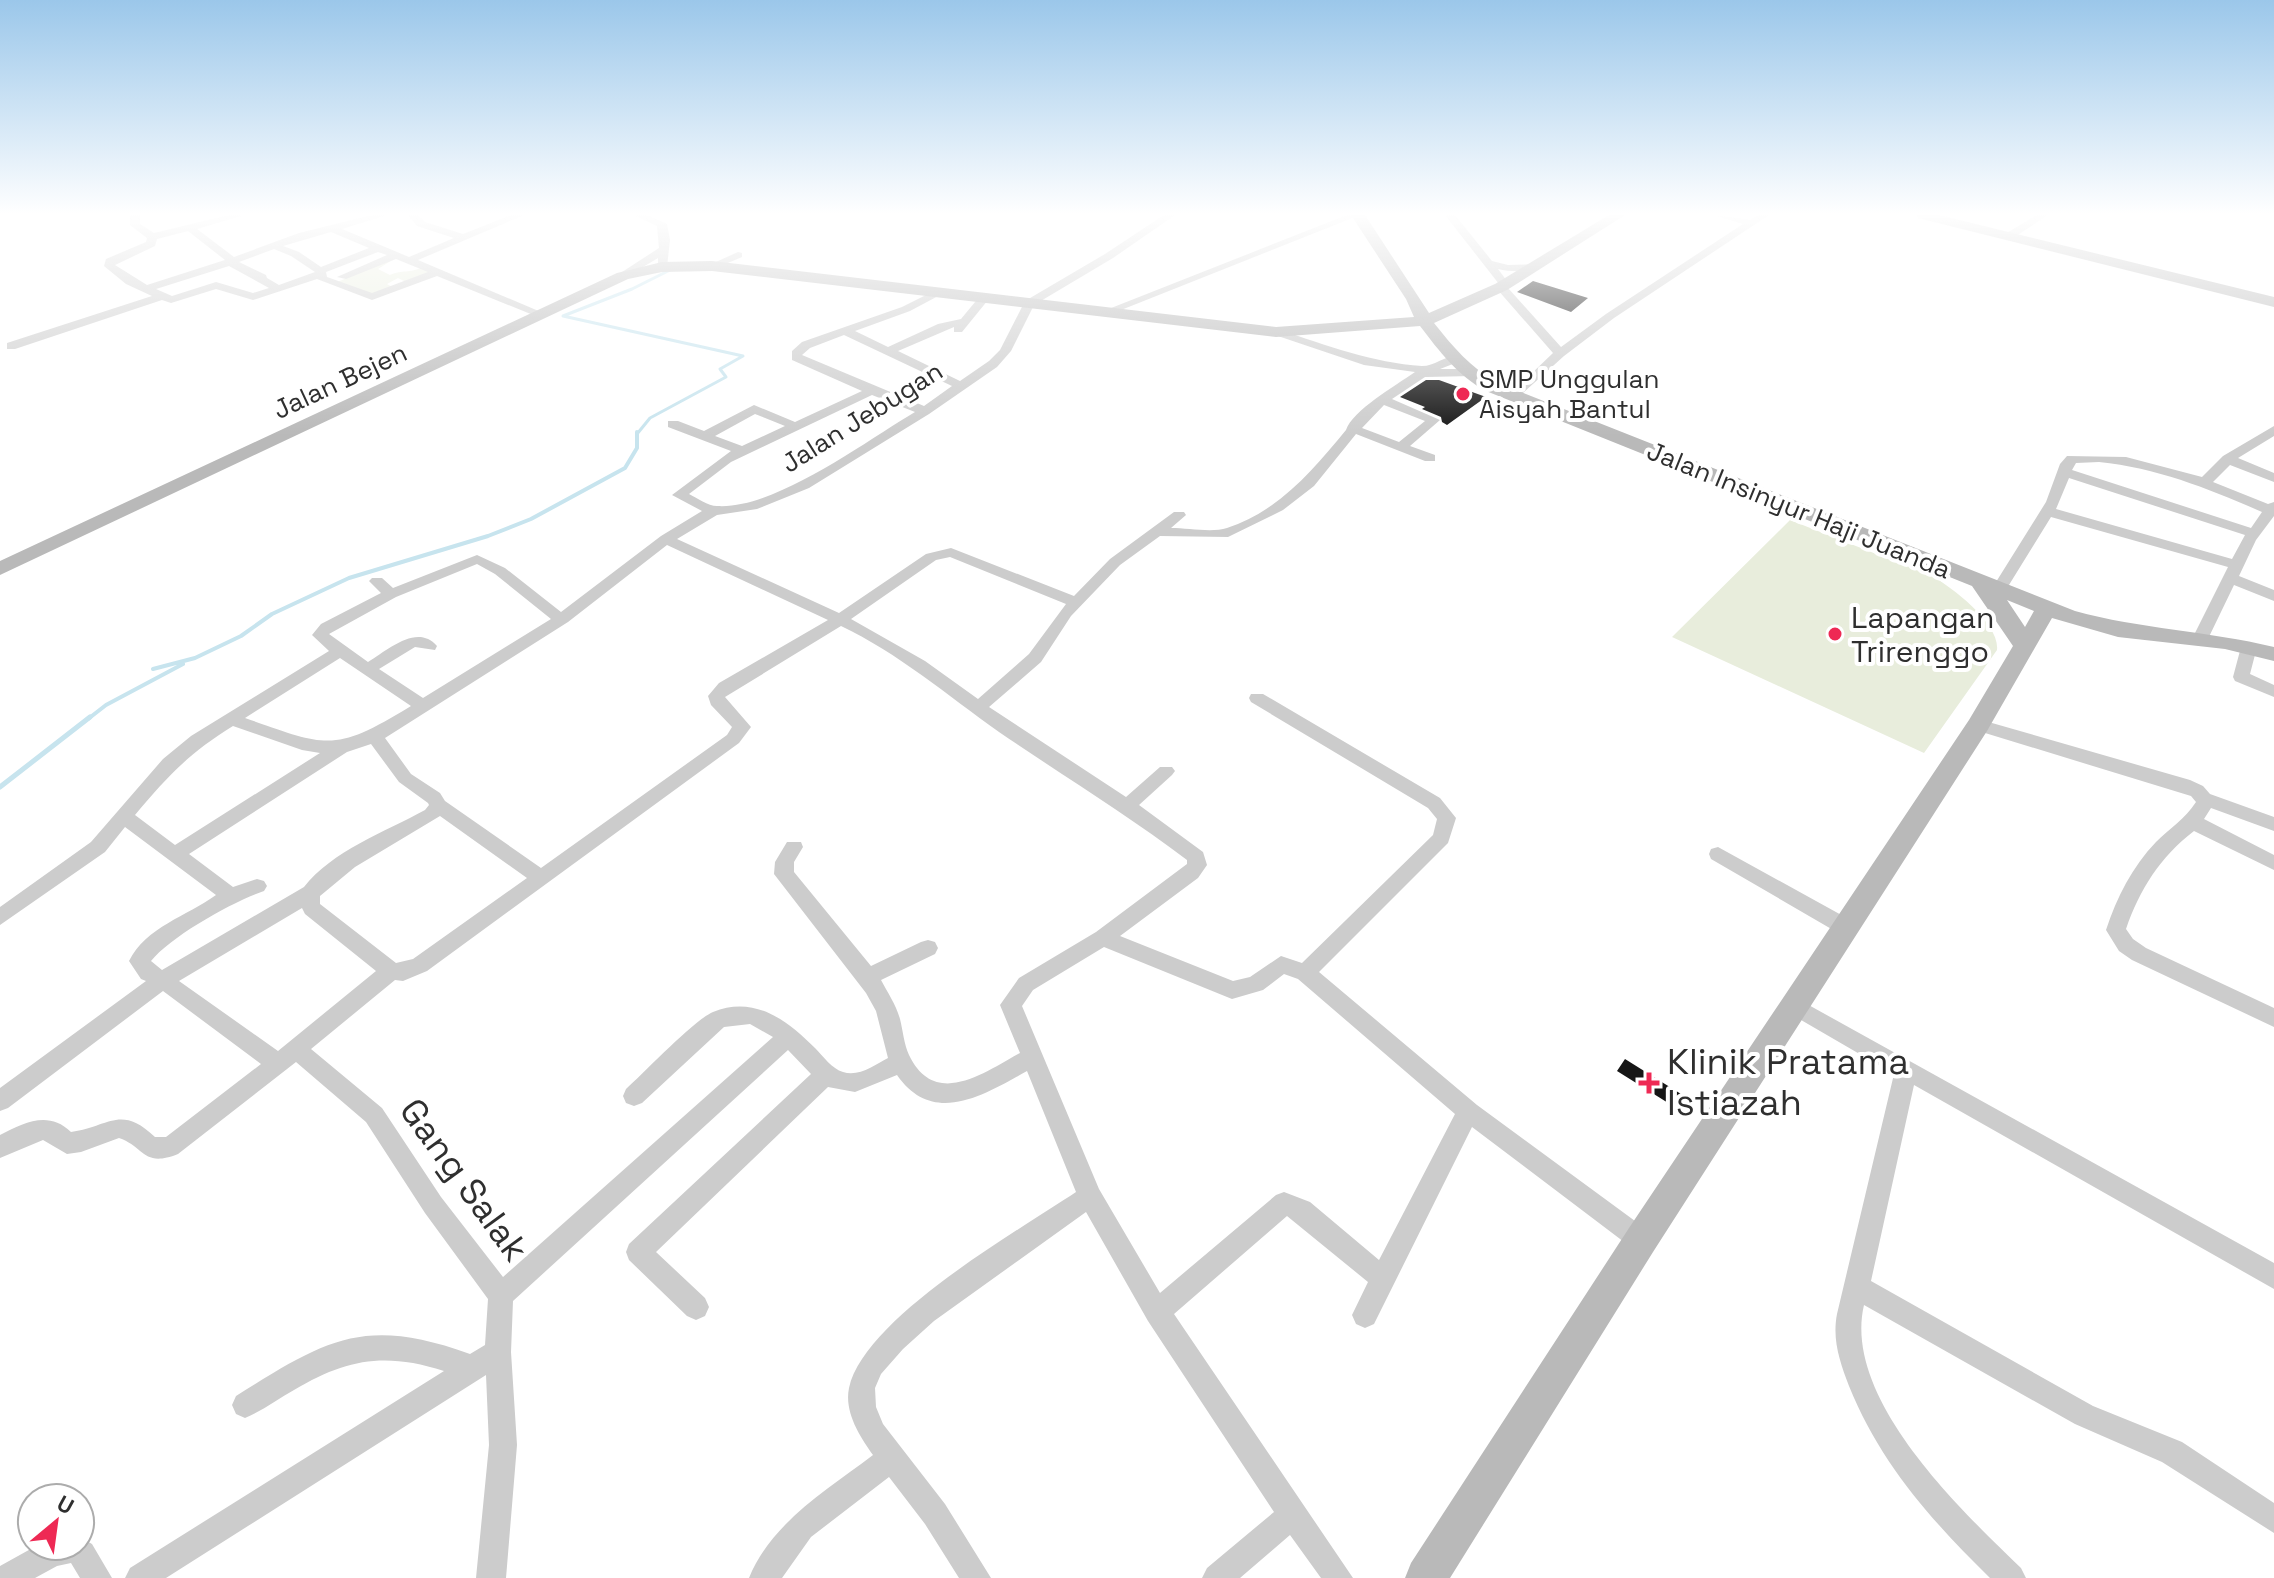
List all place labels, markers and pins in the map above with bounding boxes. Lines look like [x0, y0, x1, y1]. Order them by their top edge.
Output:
place label: SMP Unggulan Aisyah Bantul [1479, 362, 1660, 426]
marker: SMP Unggulan Aisyah Bantul [1454, 385, 1472, 403]
place label: Lapangan Trirenggo [1851, 598, 1995, 671]
marker: Lapangan Trirenggo [1826, 625, 1844, 643]
place label: Klinik Pratama Istiazah [1667, 1039, 1909, 1126]
marker: Klinik Pratama Istiazah [1638, 1072, 1660, 1094]

